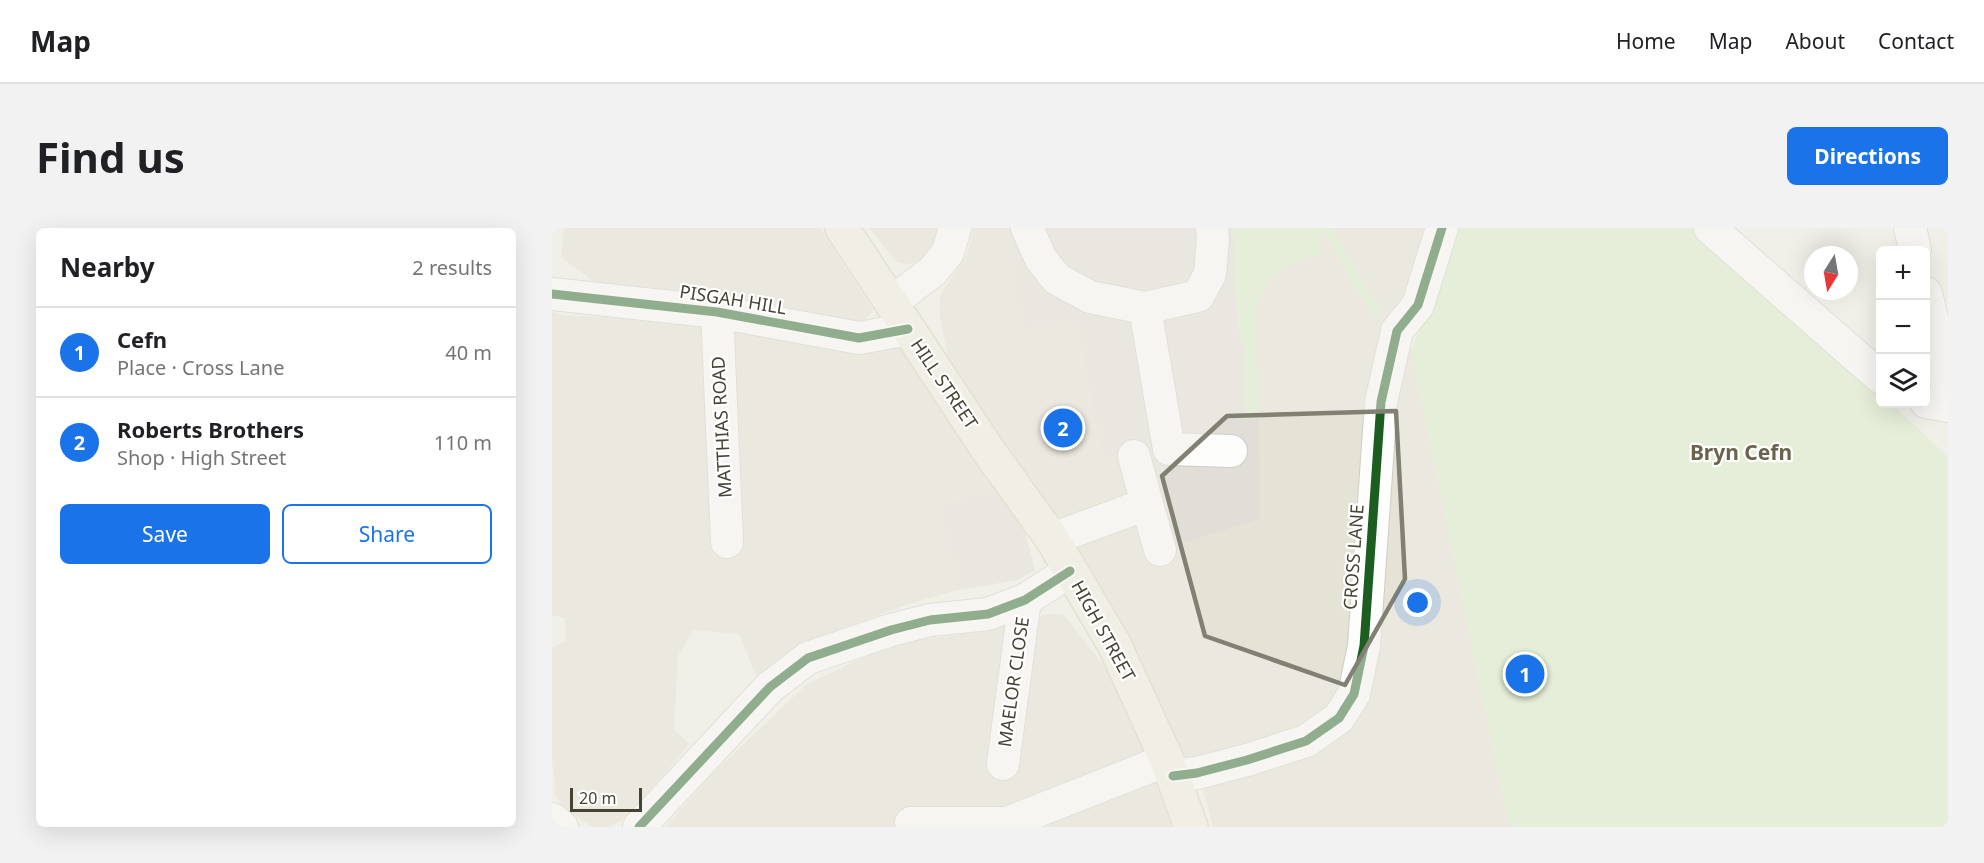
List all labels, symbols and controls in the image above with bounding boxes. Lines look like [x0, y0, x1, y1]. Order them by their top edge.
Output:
text: Map [30, 22, 91, 60]
text: Home [1616, 27, 1676, 55]
text: Map [1709, 27, 1752, 55]
text: About [1785, 27, 1845, 55]
text: Contact [1878, 27, 1954, 55]
button: Directions [1787, 127, 1948, 185]
text: Find us [36, 128, 185, 185]
north arrow [1804, 246, 1858, 300]
map controls [1876, 246, 1930, 408]
button: + [1876, 246, 1930, 300]
text: Nearby [60, 249, 155, 285]
text: 2 results [412, 254, 492, 281]
street label: PISGAH HILL [678, 279, 788, 319]
button: − [1876, 300, 1930, 354]
text: Cefn [117, 324, 167, 354]
street label: HILL STREET [906, 334, 984, 433]
text: 1 [74, 339, 85, 366]
text: 40 m [445, 339, 492, 366]
text: Place · Cross Lane [117, 354, 284, 381]
button: layers [1876, 354, 1930, 408]
street label: MATTHIAS ROAD [705, 356, 737, 499]
pin: 2 [1044, 406, 1082, 450]
text: Roberts Brothers [117, 414, 304, 444]
text: 2 [74, 429, 85, 456]
text: 110 m [434, 429, 492, 456]
district label: Bryn Cefn [1690, 438, 1792, 466]
text: Shop · High Street [117, 444, 286, 471]
street label: CROSS LANE [1337, 503, 1369, 610]
button: Save [60, 504, 270, 564]
button: Share [282, 504, 492, 564]
street label: HIGH STREET [1066, 576, 1141, 685]
your location [1403, 588, 1432, 617]
street label: MAELOR CLOSE [992, 615, 1034, 749]
pin: 1 [1506, 652, 1544, 696]
scale bar [570, 785, 642, 812]
text: 20 m [579, 787, 616, 809]

